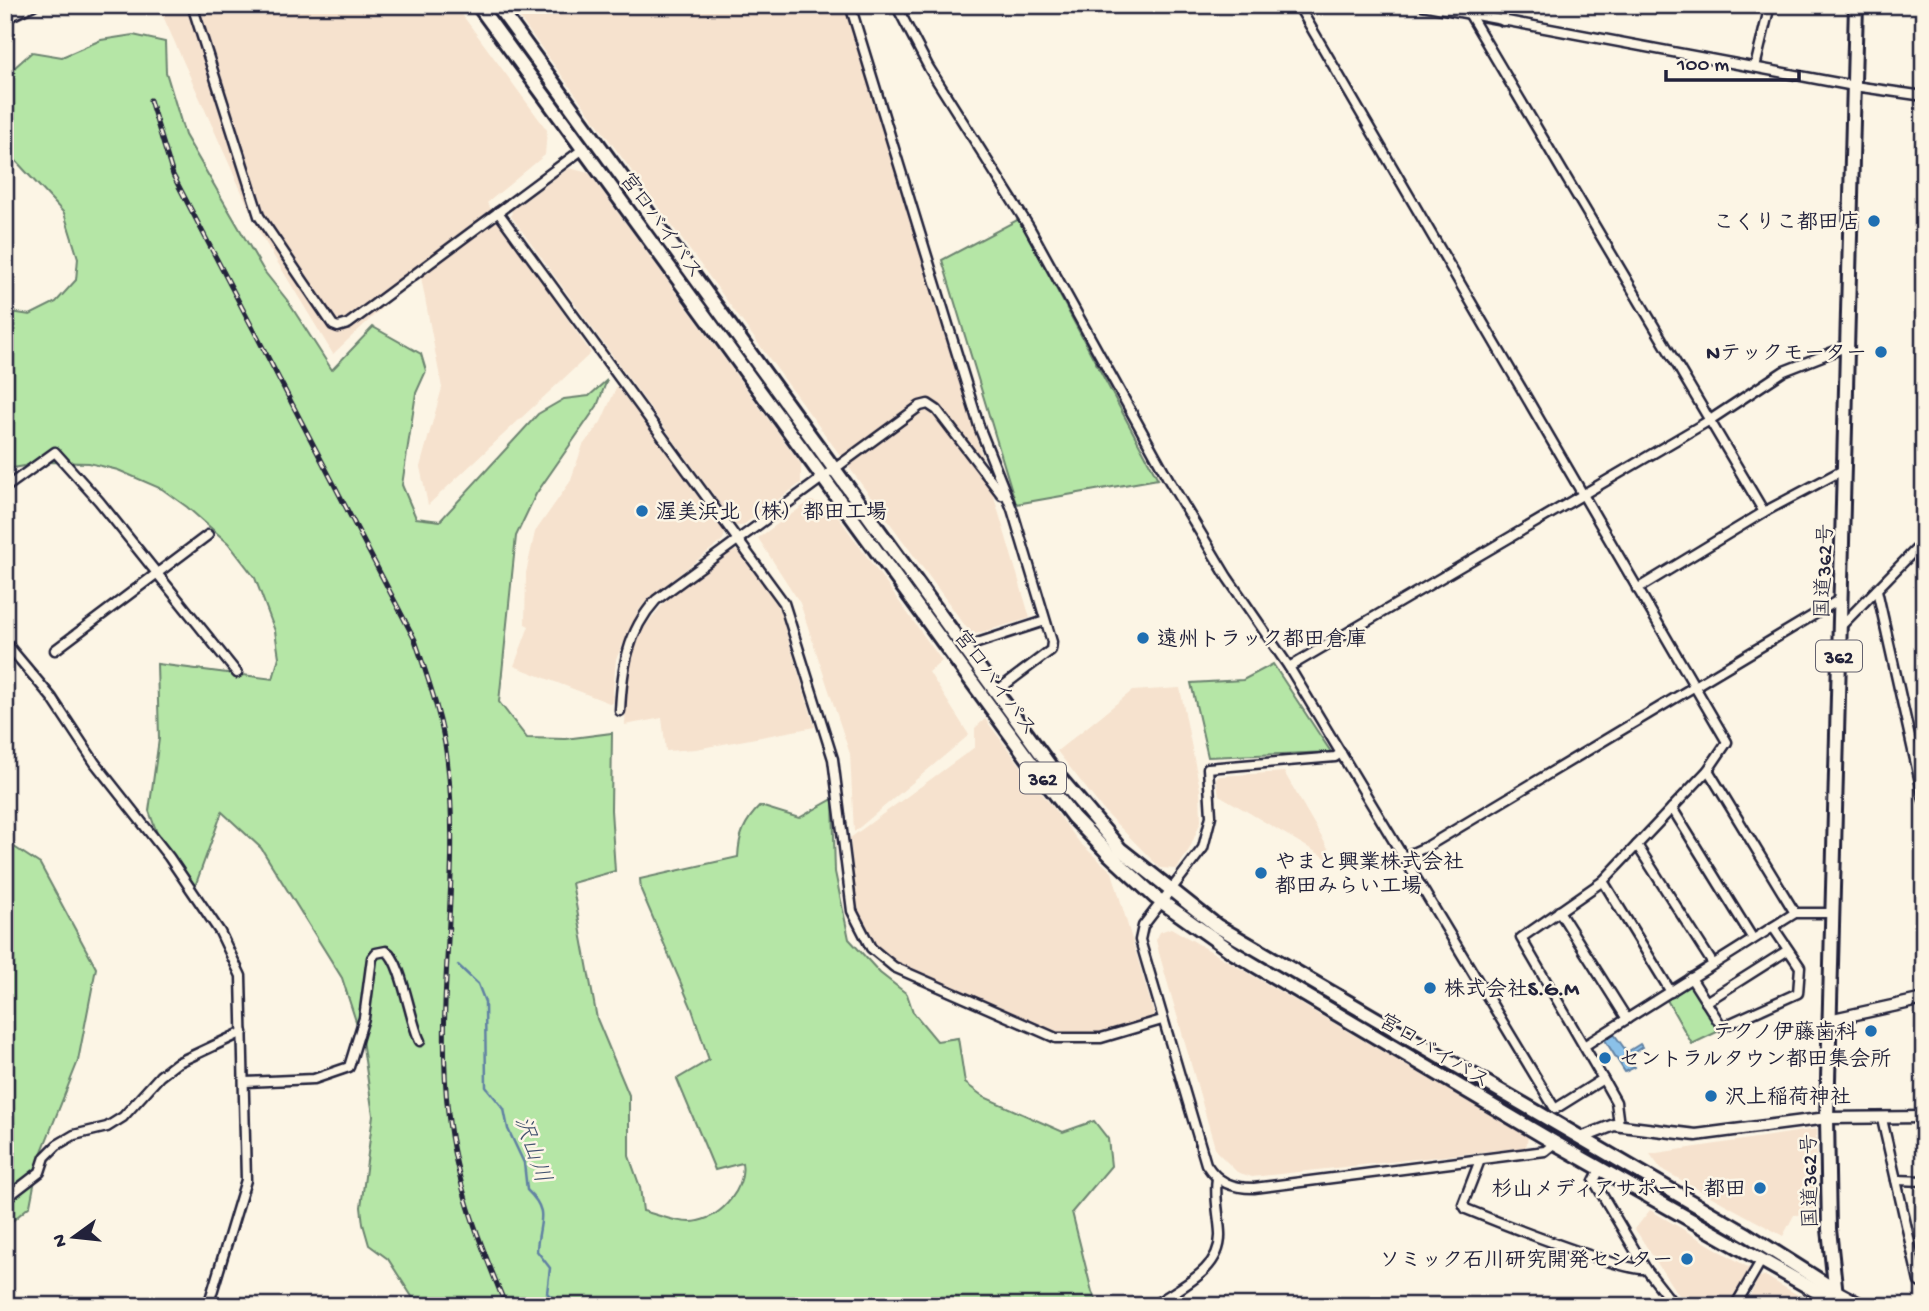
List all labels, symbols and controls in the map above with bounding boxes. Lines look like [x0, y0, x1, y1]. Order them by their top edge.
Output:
scale bar [1666, 38, 1800, 82]
text: 100 m [1676, 54, 1729, 79]
street label: 宮口バイパス [612, 168, 707, 285]
place label: こくりこ都田店 [1713, 210, 1860, 237]
marker: こくりこ都田店 [1866, 213, 1882, 229]
place label: Nテックモーター [1706, 343, 1867, 368]
marker: Nテックモーター [1873, 344, 1889, 360]
place label: 渥美浜北（株）都田工場 [656, 500, 887, 527]
marker: 渥美浜北（株）都田工場 [634, 503, 650, 519]
street label: 国道362号 [1811, 523, 1841, 619]
street label: 宮口バイパス [946, 625, 1041, 742]
place label: 遠州トラック都田倉庫 [1157, 627, 1367, 654]
marker: 遠州トラック都田倉庫 [1135, 630, 1151, 646]
road number: 362 [1816, 640, 1862, 671]
road number: 362 [1020, 762, 1066, 793]
place label: やまと興業株式会社 都田みらい工場 [1275, 850, 1464, 901]
marker: やまと興業株式会社 都田みらい工場 [1253, 865, 1269, 881]
place label: 株式会社S.G.M [1444, 977, 1580, 1004]
marker: 株式会社S.G.M [1422, 980, 1438, 996]
street label: 宮口バイパス [1373, 1009, 1494, 1096]
place label: テクノ伊藤歯科 [1713, 1020, 1857, 1047]
marker: テクノ伊藤歯科 [1863, 1023, 1879, 1039]
place label: セントラルタウン都田集会所 [1619, 1047, 1891, 1074]
marker: セントラルタウン都田集会所 [1597, 1050, 1613, 1066]
place label: 沢上稲荷神社 [1725, 1085, 1851, 1112]
marker: 沢上稲荷神社 [1703, 1088, 1719, 1104]
water label: 沢山川 [507, 1113, 555, 1187]
street label: 国道362号 [1798, 1133, 1826, 1229]
place label: 杉山メディアサポート 都田 [1492, 1178, 1746, 1204]
marker: 杉山メディアサポート 都田 [1752, 1180, 1768, 1196]
north arrow [38, 1202, 108, 1272]
text: N [48, 1232, 74, 1249]
place label: ソミック石川研究開発センター [1379, 1248, 1673, 1275]
marker: ソミック石川研究開発センター [1679, 1251, 1695, 1267]

